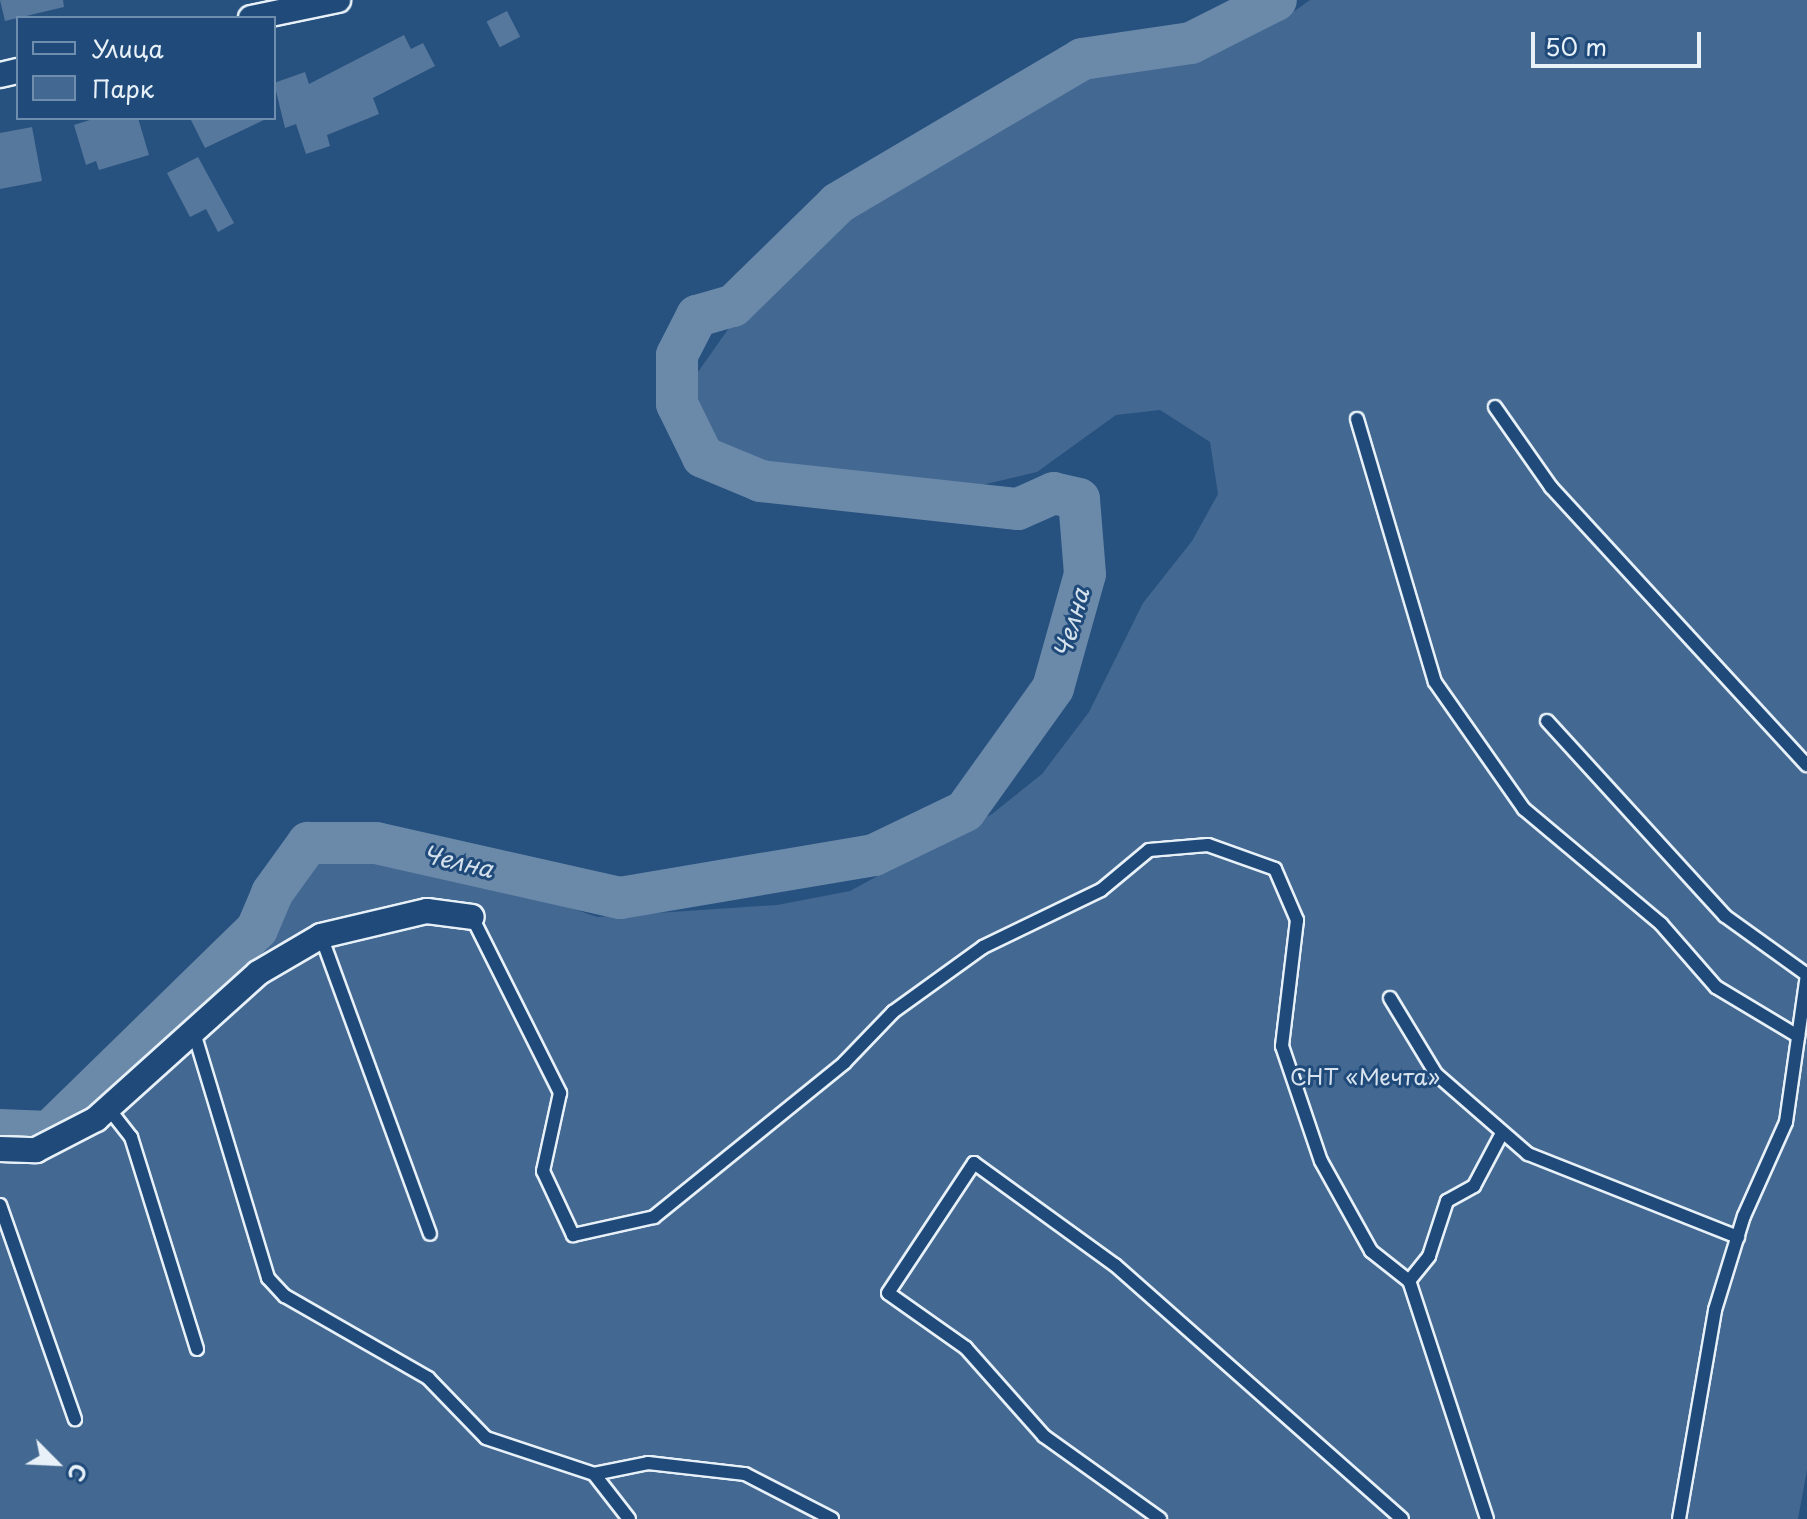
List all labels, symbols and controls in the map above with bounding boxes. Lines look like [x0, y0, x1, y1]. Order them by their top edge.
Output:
legend [16, 16, 276, 120]
scale bar [1535, 16, 1705, 66]
text: 50 m [1545, 28, 1607, 64]
text: Улица [92, 30, 164, 66]
text: Парк [92, 70, 154, 106]
water label: Челна [1047, 585, 1095, 661]
water label: Челна [420, 839, 496, 883]
park label: СНТ «Мечта» [1290, 1063, 1440, 1089]
north arrow [16, 1423, 96, 1503]
text: С [60, 1459, 97, 1487]

